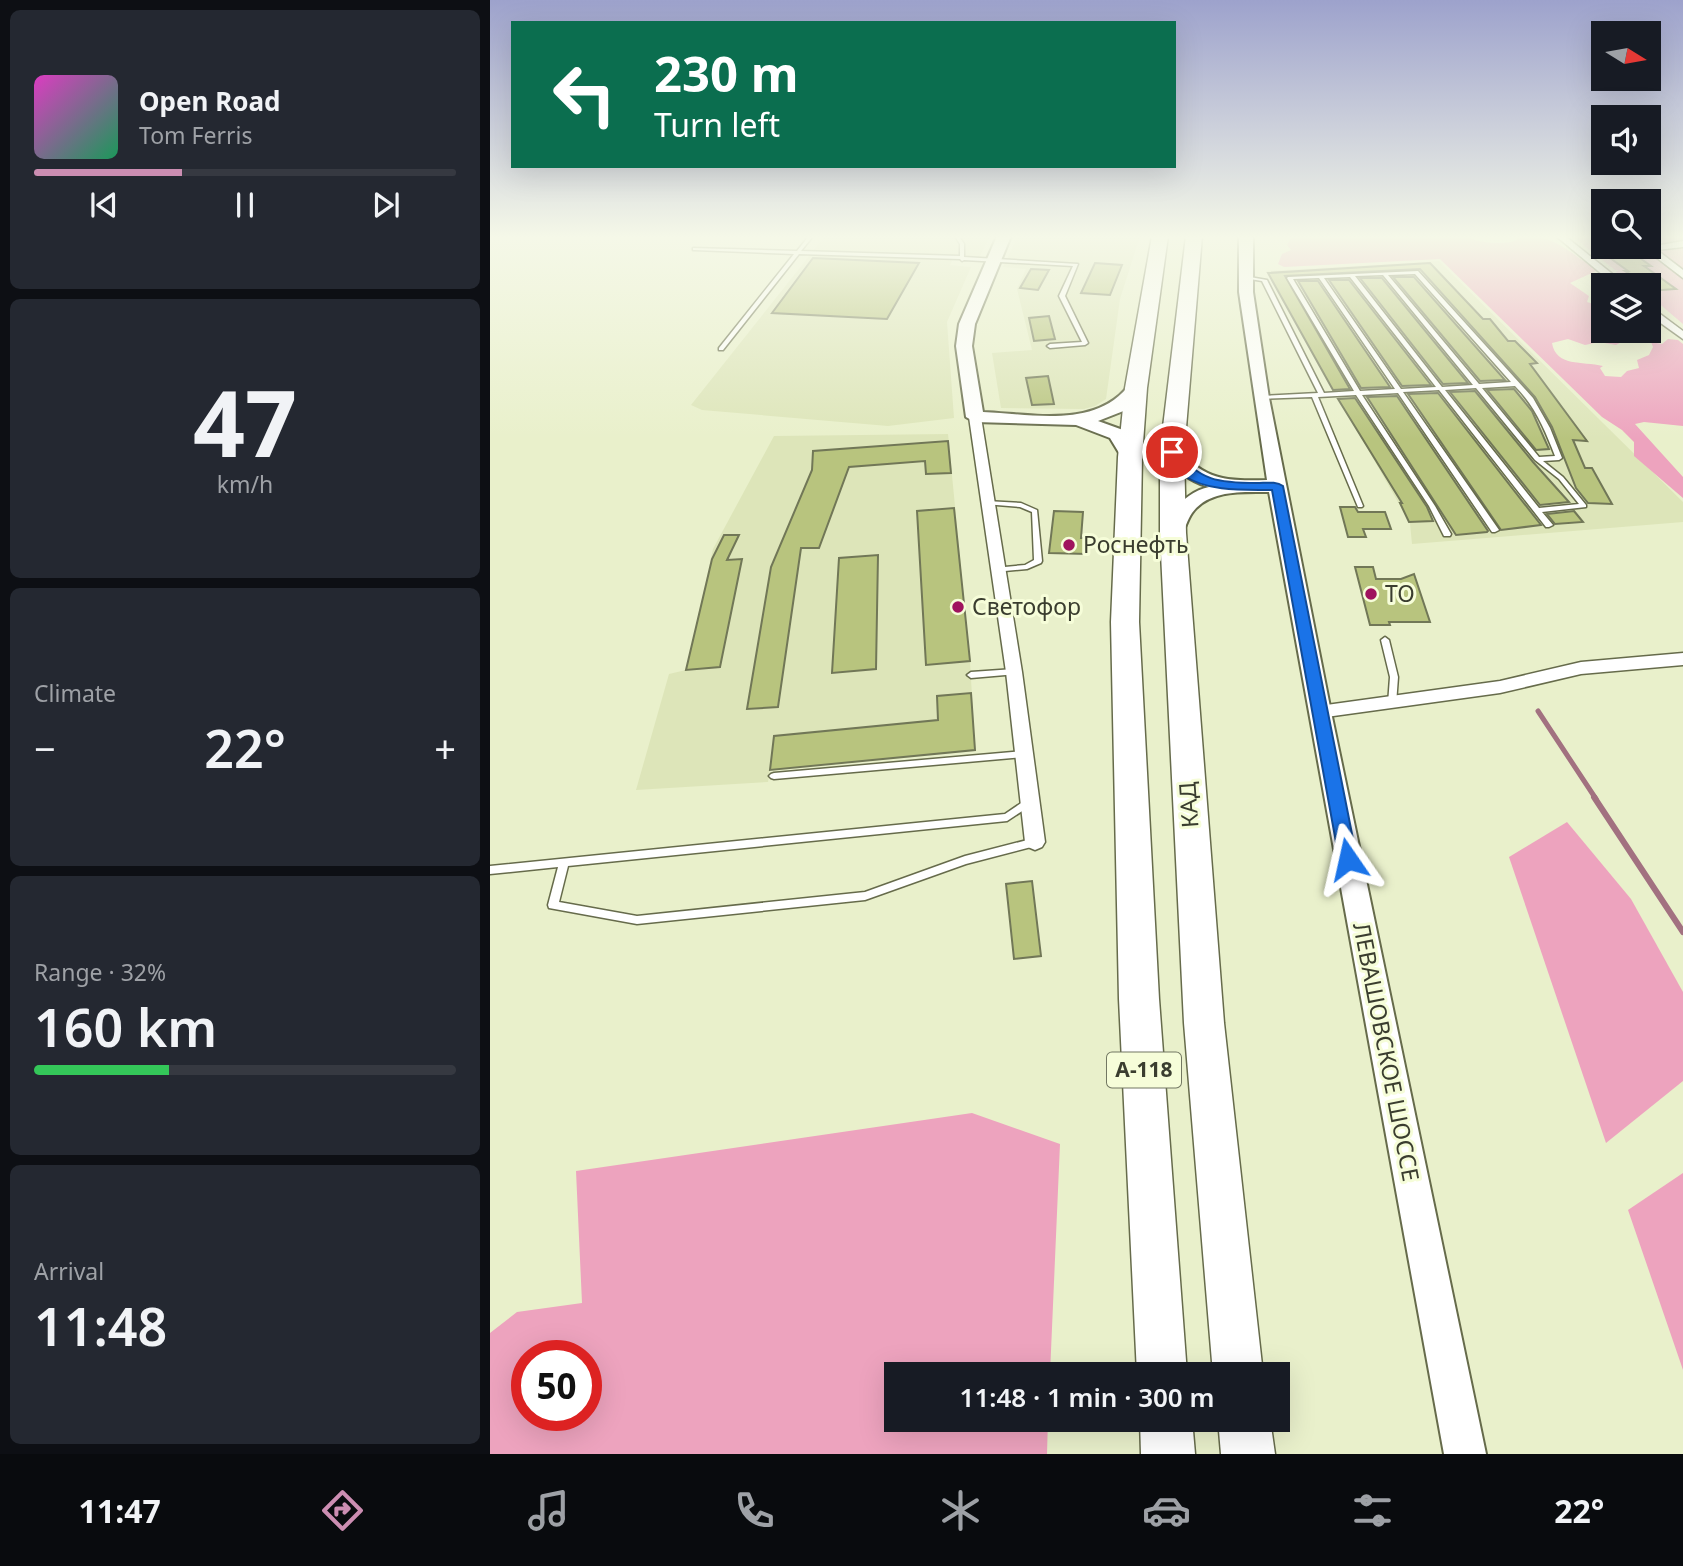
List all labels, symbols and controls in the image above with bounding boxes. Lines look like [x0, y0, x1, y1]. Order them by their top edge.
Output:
north arrow [1591, 21, 1661, 91]
map controls [1591, 21, 1661, 343]
text: 230 m [654, 40, 799, 106]
icon: left [539, 49, 630, 140]
text: Open Road [139, 83, 281, 119]
text: Turn left [654, 103, 780, 146]
button: sound [1591, 105, 1661, 175]
text: Tom Ferris [139, 119, 252, 151]
icon: previous [85, 186, 123, 224]
icon: pause [226, 186, 264, 224]
icon: next [367, 186, 405, 224]
button: search [1591, 189, 1661, 259]
button: layers [1591, 273, 1661, 343]
text: 47 [193, 360, 297, 484]
pin [1142, 422, 1202, 482]
icon: arrive [1153, 433, 1191, 471]
text: km/h [217, 468, 273, 500]
place label: Роснефть [1083, 528, 1188, 560]
marker: Роснефть [1061, 537, 1077, 553]
place label: ТО [1385, 577, 1415, 609]
marker: ТО [1363, 586, 1379, 602]
place label: Светофор [972, 590, 1081, 622]
marker: Светофор [950, 599, 966, 615]
text: Climate [34, 677, 116, 709]
text: 22° [204, 712, 286, 783]
text: − [34, 722, 56, 774]
text: + [434, 722, 456, 774]
street label: КАД [1170, 781, 1206, 829]
position arrow [1311, 822, 1385, 896]
street label: ЛЕВАШОВСКОЕ ШОССЕ [1346, 920, 1428, 1184]
text: Range · 32% [34, 956, 166, 988]
text: 160 km [34, 991, 217, 1062]
road number: А-118 [1107, 1052, 1181, 1088]
text: Arrival [34, 1255, 104, 1287]
text: 11:48 [34, 1290, 167, 1361]
speed limit sign: 50 [511, 1340, 602, 1431]
text: 11:48 · 1 min · 300 m [960, 1379, 1214, 1415]
icon: directions [318, 1486, 367, 1535]
icon: music [524, 1486, 573, 1535]
icon: phone [730, 1486, 779, 1535]
icon: climate [936, 1486, 985, 1535]
icon: car [1142, 1486, 1191, 1535]
icon: filters [1348, 1486, 1397, 1535]
text: 11:47 [79, 1489, 161, 1532]
text: 22° [1554, 1489, 1604, 1532]

